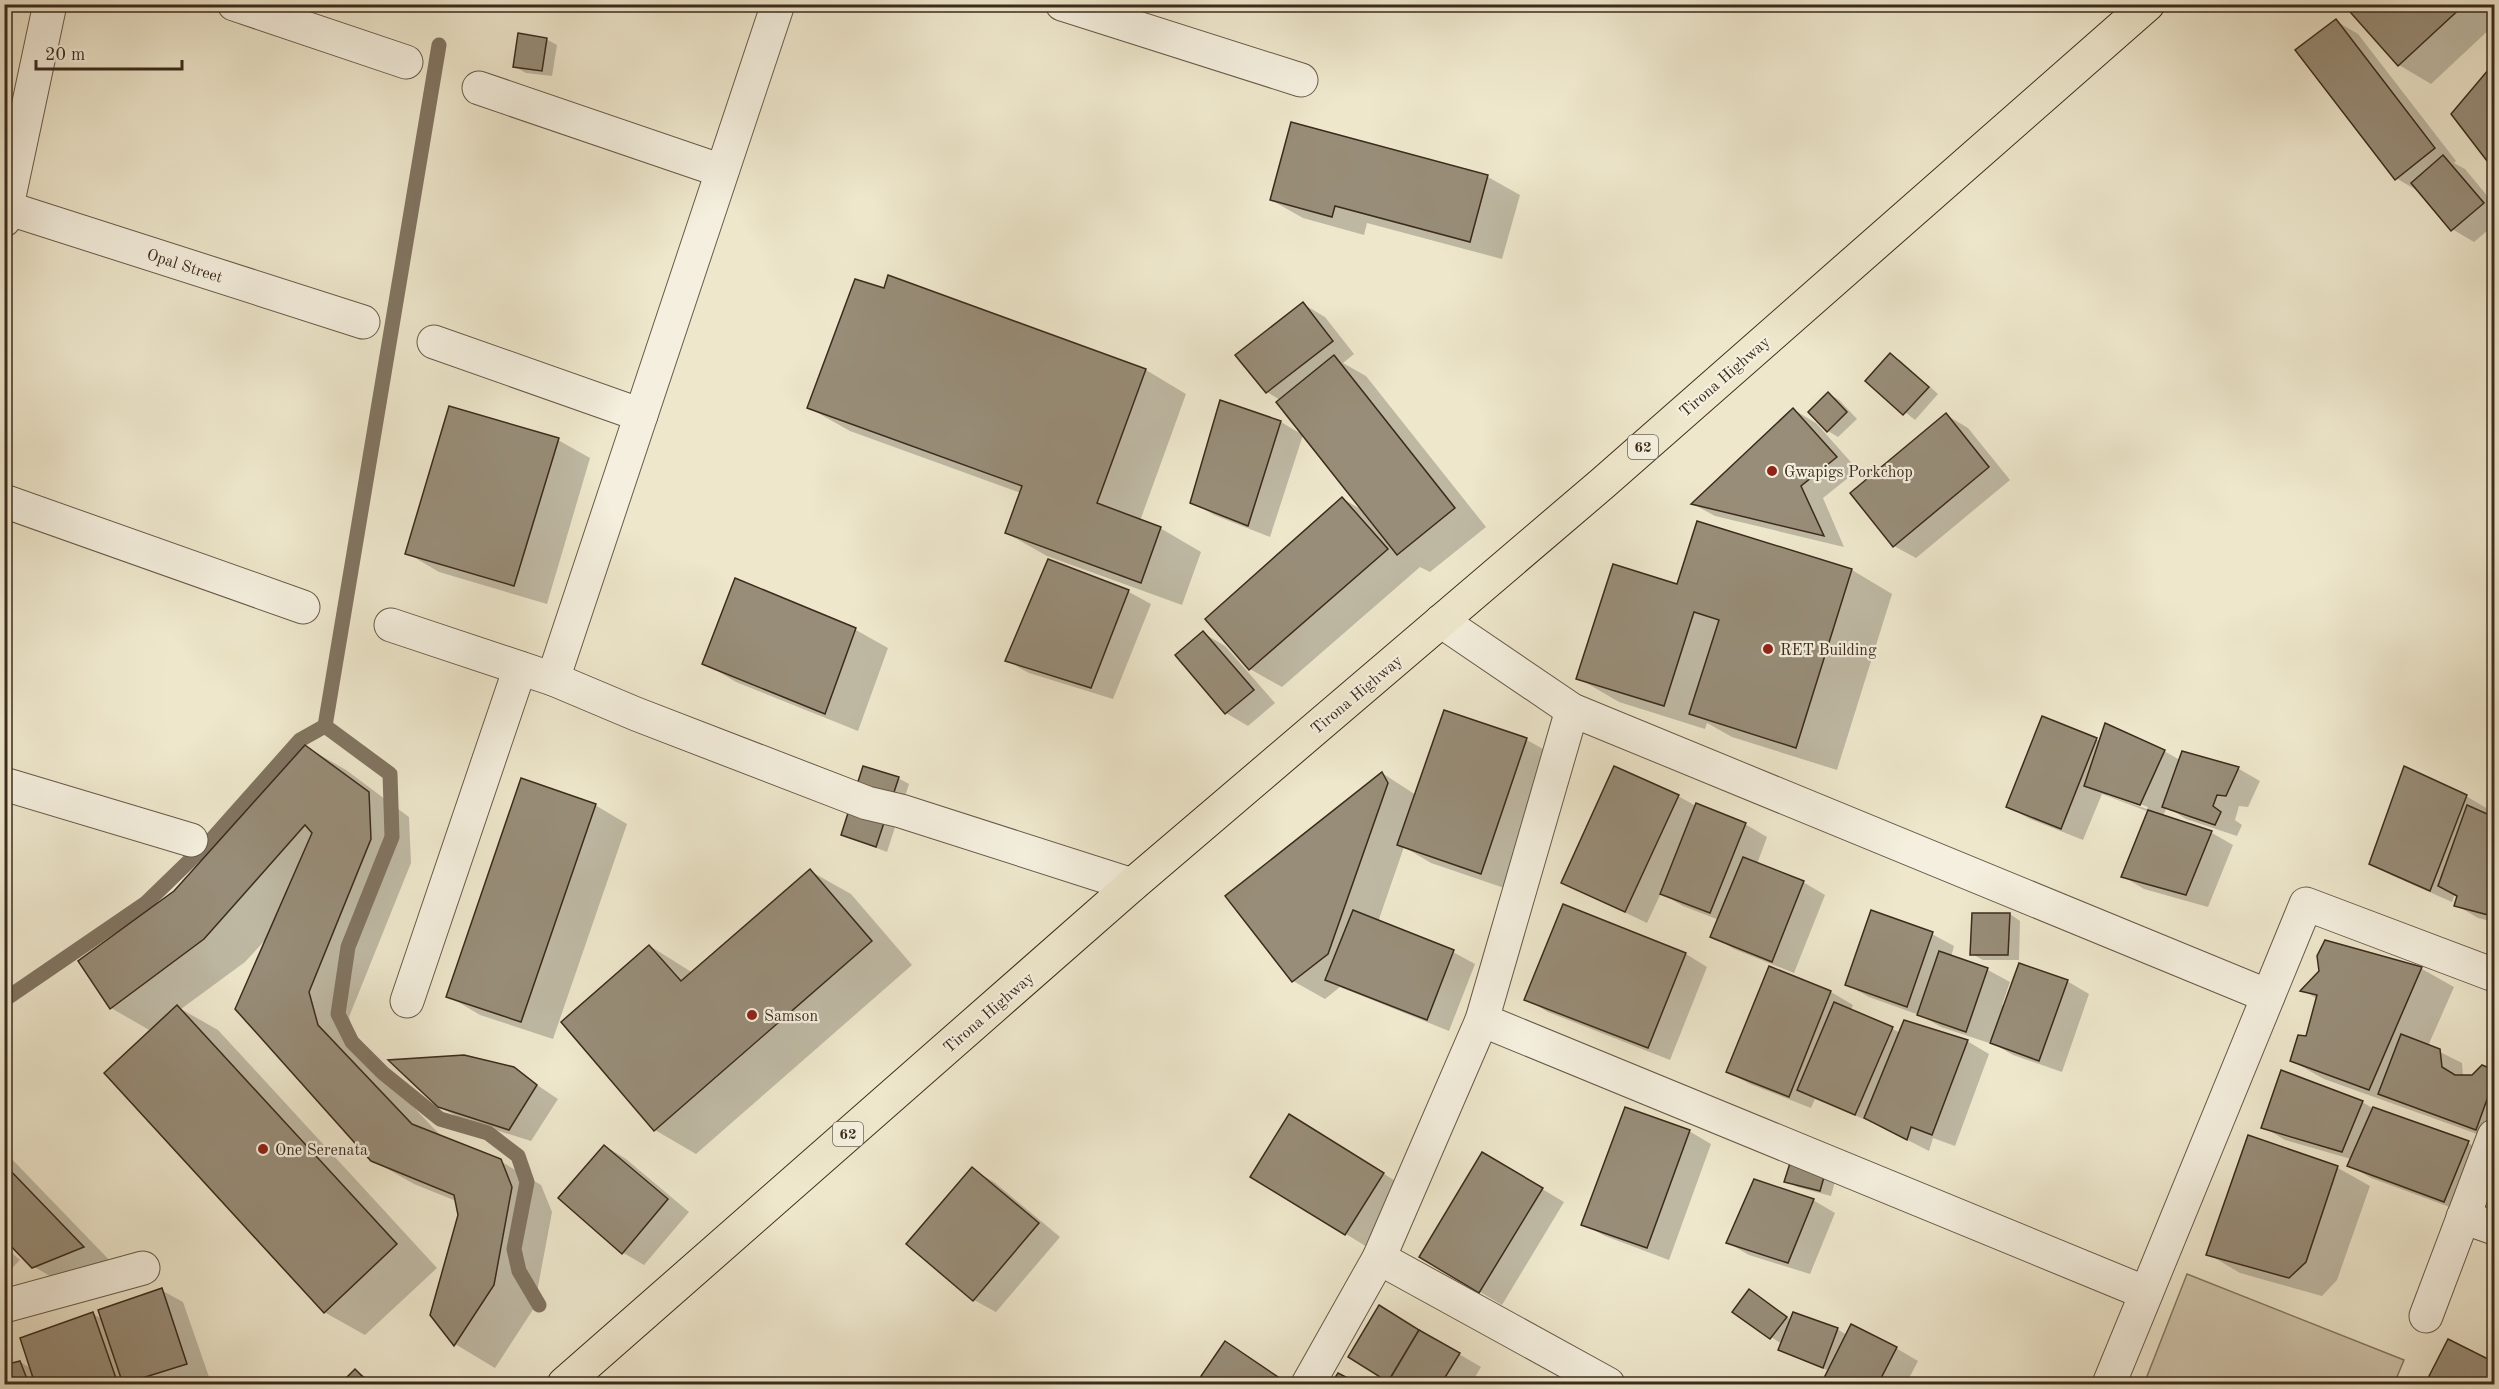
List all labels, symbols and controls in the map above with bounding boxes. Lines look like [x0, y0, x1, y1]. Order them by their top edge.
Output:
scale bar [36, 33, 182, 71]
text: 20 m [45, 46, 85, 64]
street label: Opal Street [145, 247, 225, 287]
street label: Tirona Highway [1677, 334, 1774, 421]
road number: 62 [1628, 435, 1658, 459]
marker: Gwapigs Porkchop [1765, 464, 1779, 478]
place label: Gwapigs Porkchop [1784, 465, 1913, 481]
marker: RET Building [1761, 642, 1775, 656]
place label: RET Building [1780, 643, 1877, 659]
street label: Tirona Highway [1309, 653, 1406, 738]
street label: Tirona Highway [941, 970, 1038, 1057]
marker: Samson [745, 1008, 759, 1022]
place label: Samson [764, 1009, 818, 1025]
road number: 62 [833, 1122, 863, 1146]
marker: One Serenata [256, 1142, 270, 1156]
place label: One Serenata [275, 1143, 368, 1159]

